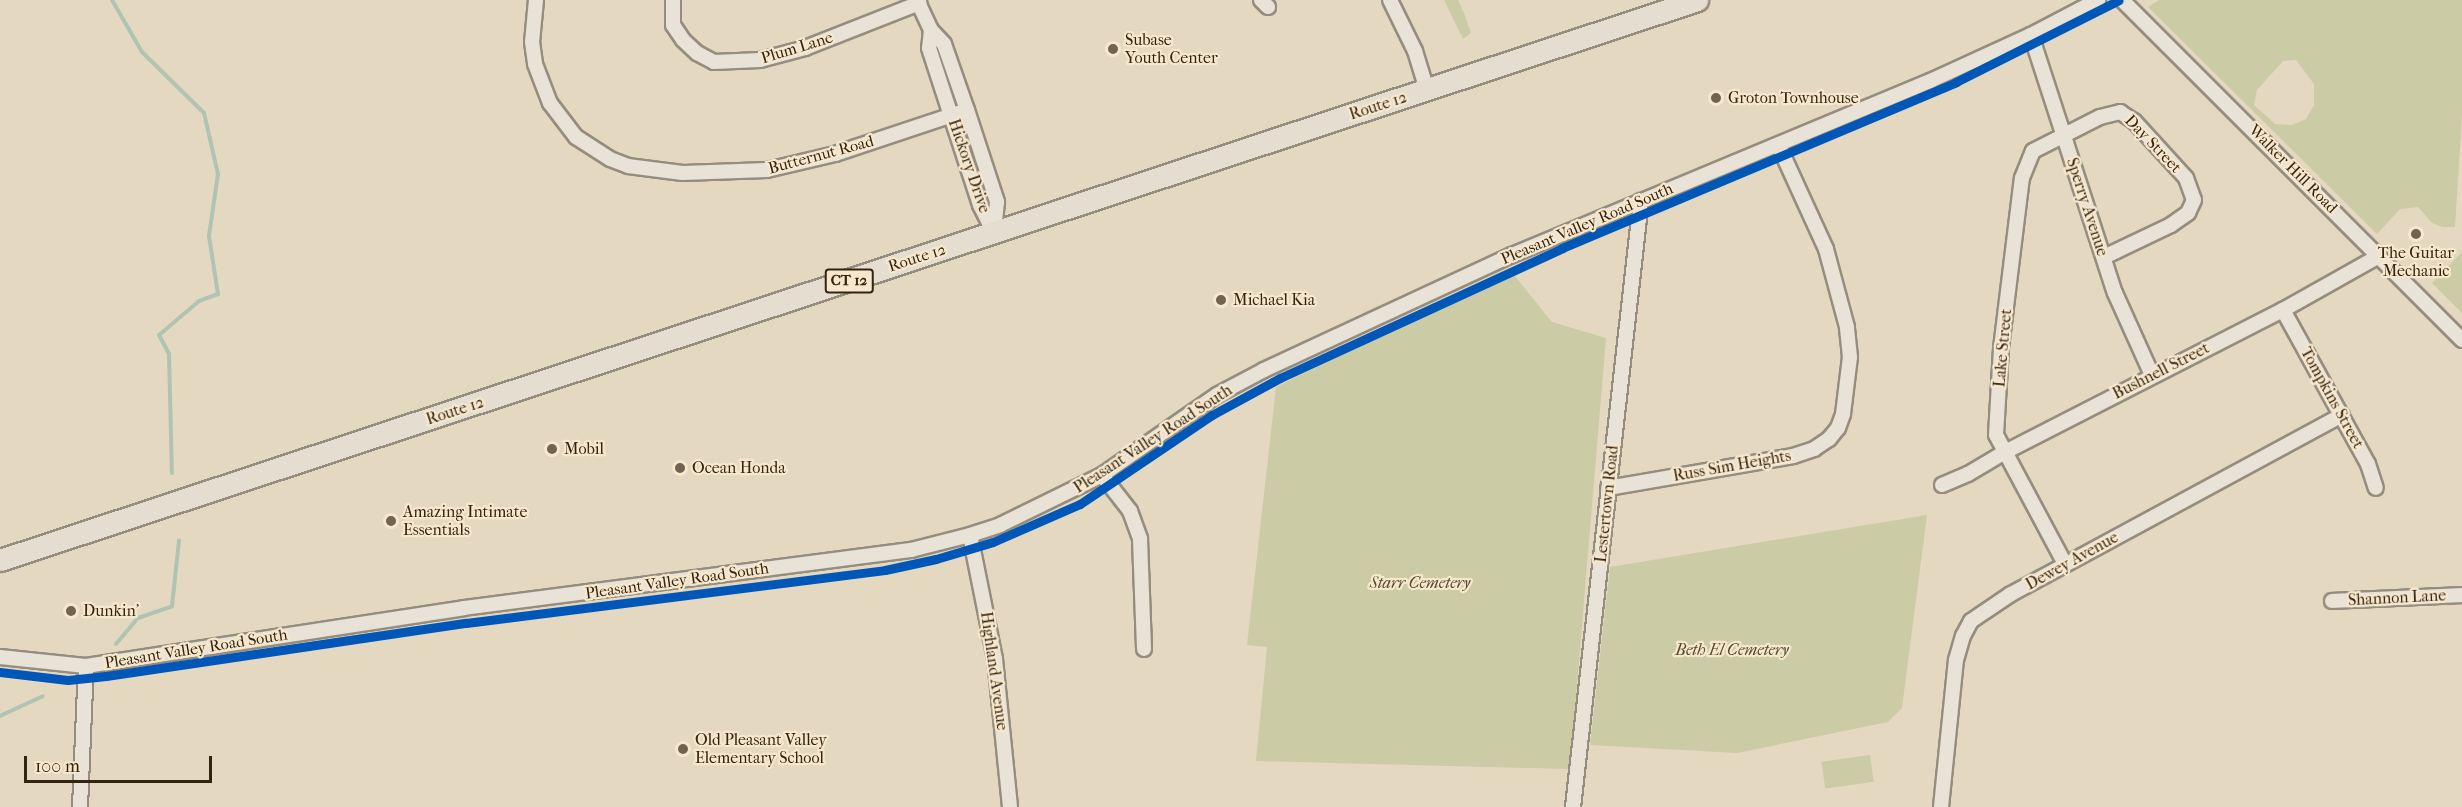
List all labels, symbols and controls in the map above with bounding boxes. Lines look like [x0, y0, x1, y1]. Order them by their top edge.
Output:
street label: Plum Lane [759, 28, 835, 68]
place label: Subase Youth Center [1125, 30, 1218, 68]
marker: Subase Youth Center [1106, 42, 1120, 56]
street label: Route 12 [1347, 88, 1409, 124]
place label: Groton Townhouse [1728, 88, 1859, 108]
marker: Groton Townhouse [1709, 91, 1723, 105]
street label: Day Street [2121, 111, 2185, 177]
street label: Hickory Drive [944, 116, 994, 216]
street label: Walker Hill Road [2245, 121, 2341, 217]
street label: Butternut Road [766, 132, 876, 178]
street label: Sperry Avenue [2062, 156, 2112, 258]
street label: Pleasant Valley Road South [1498, 179, 1676, 269]
marker: The Guitar Mechanic [2409, 227, 2423, 241]
street label: Route 12 [886, 240, 948, 276]
place label: The Guitar Mechanic [2378, 243, 2454, 281]
road number: CT 12 [824, 269, 874, 293]
place label: Michael Kia [1233, 290, 1315, 310]
marker: Michael Kia [1214, 293, 1228, 307]
street label: Lake Street [1990, 308, 2016, 388]
street label: Bushnell Street [2109, 338, 2213, 404]
street label: Tompkins Street [2296, 344, 2368, 452]
street label: Pleasant Valley Road South [1070, 381, 1236, 497]
street label: Route 12 [424, 393, 486, 429]
place label: Mobil [564, 439, 604, 459]
marker: Mobil [545, 442, 559, 456]
street label: Lestertown Road [1591, 444, 1623, 564]
street label: Russ Sim Heights [1672, 446, 1792, 486]
place label: Ocean Honda [692, 458, 786, 478]
marker: Ocean Honda [673, 461, 687, 475]
place label: Amazing Intimate Essentials [403, 502, 527, 540]
marker: Amazing Intimate Essentials [384, 514, 398, 528]
street label: Dewey Avenue [2022, 528, 2122, 594]
street label: Pleasant Valley Road South [584, 559, 770, 603]
park label: Starr Cemetery [1370, 573, 1470, 593]
street label: Shannon Lane [2348, 586, 2446, 610]
place label: Dunkin' [83, 601, 139, 621]
marker: Dunkin' [64, 604, 78, 618]
street label: Highland Avenue [976, 610, 1012, 732]
street label: Pleasant Valley Road South [103, 625, 289, 673]
park label: Beth El Cemetery [1675, 640, 1789, 660]
place label: Old Pleasant Valley Elementary School [695, 730, 827, 768]
marker: Old Pleasant Valley Elementary School [676, 742, 690, 756]
scale bar [27, 744, 214, 782]
text: 100 m [35, 756, 80, 777]

